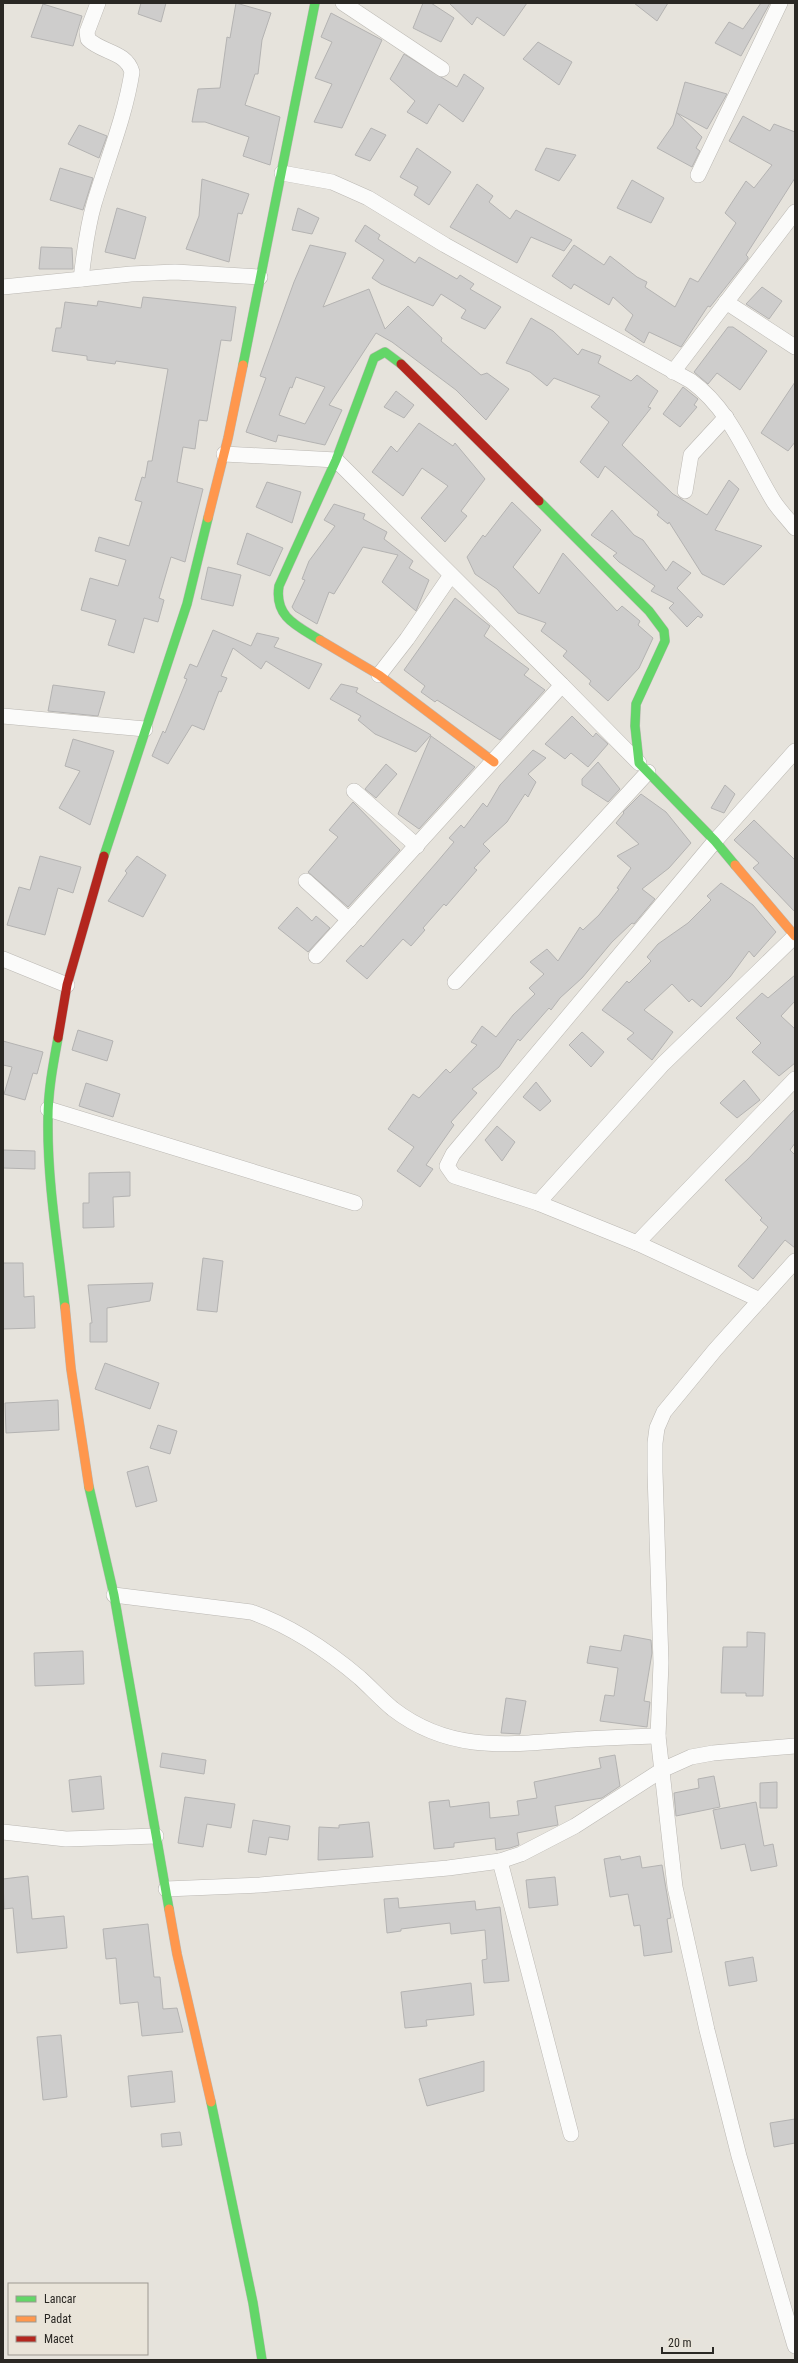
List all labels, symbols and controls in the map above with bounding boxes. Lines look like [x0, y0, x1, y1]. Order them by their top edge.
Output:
legend [8, 2283, 148, 2355]
text: Lancar [44, 2292, 77, 2306]
text: Padat [44, 2312, 72, 2326]
scale bar [662, 2329, 713, 2355]
text: Macet [44, 2332, 74, 2346]
text: 20 m [668, 2336, 692, 2350]

